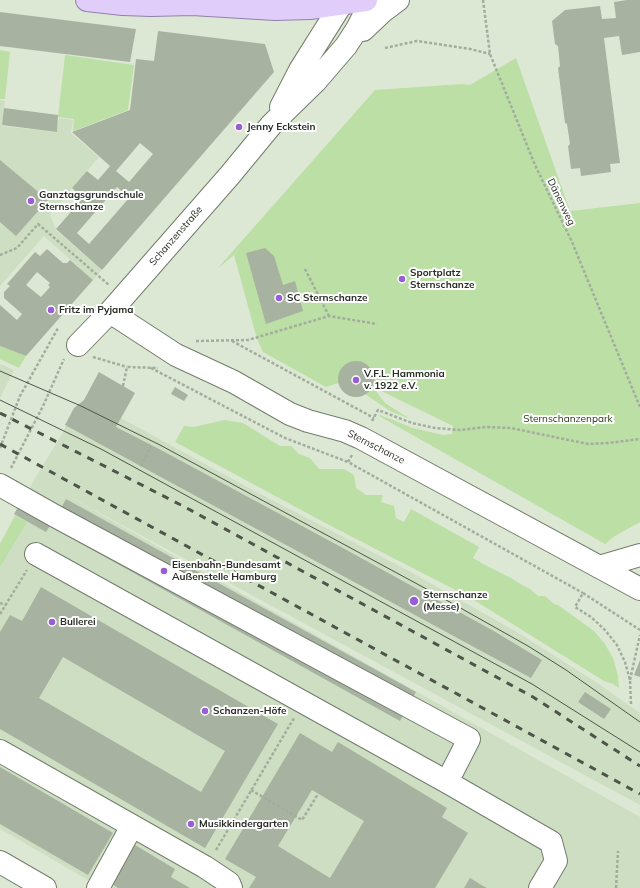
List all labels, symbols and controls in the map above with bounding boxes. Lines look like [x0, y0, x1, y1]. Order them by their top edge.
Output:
place label: Jenny Eckstein [247, 121, 315, 133]
marker: Jenny Eckstein [234, 122, 244, 132]
street label: Dänenweg [545, 177, 577, 227]
place label: Ganztagsgrundschule Sternschanze [39, 189, 144, 212]
marker: Ganztagsgrundschule Sternschanze [26, 196, 36, 206]
street label: Schanzenstraße [147, 204, 205, 268]
place label: Sportplatz Sternschanze [410, 267, 475, 290]
marker: Sportplatz Sternschanze [397, 274, 407, 284]
place label: SC Sternschanze [287, 292, 368, 304]
marker: SC Sternschanze [274, 293, 284, 303]
place label: Fritz im Pyjama [59, 304, 133, 316]
marker: Fritz im Pyjama [46, 305, 56, 315]
place label: V.F.L. Hammonia v. 1922 e.V. [364, 368, 445, 392]
marker: V.F.L. Hammonia v. 1922 e.V. [351, 375, 361, 385]
park label: Sternschanzenpark [523, 413, 613, 425]
street label: Sternschanze [345, 427, 407, 467]
place label: Eisenbahn-Bundesamt Außenstelle Hamburg [172, 559, 280, 582]
marker: Eisenbahn-Bundesamt Außenstelle Hamburg [159, 566, 169, 576]
place label: Sternschanze (Messe) [423, 589, 488, 612]
marker: Sternschanze (Messe) [408, 595, 420, 607]
place label: Bullerei [60, 616, 95, 628]
marker: Bullerei [47, 617, 57, 627]
place label: Schanzen-Höfe [213, 705, 286, 717]
marker: Schanzen-Höfe [200, 706, 210, 716]
place label: Musikkindergarten [199, 818, 288, 830]
marker: Musikkindergarten [186, 819, 196, 829]

